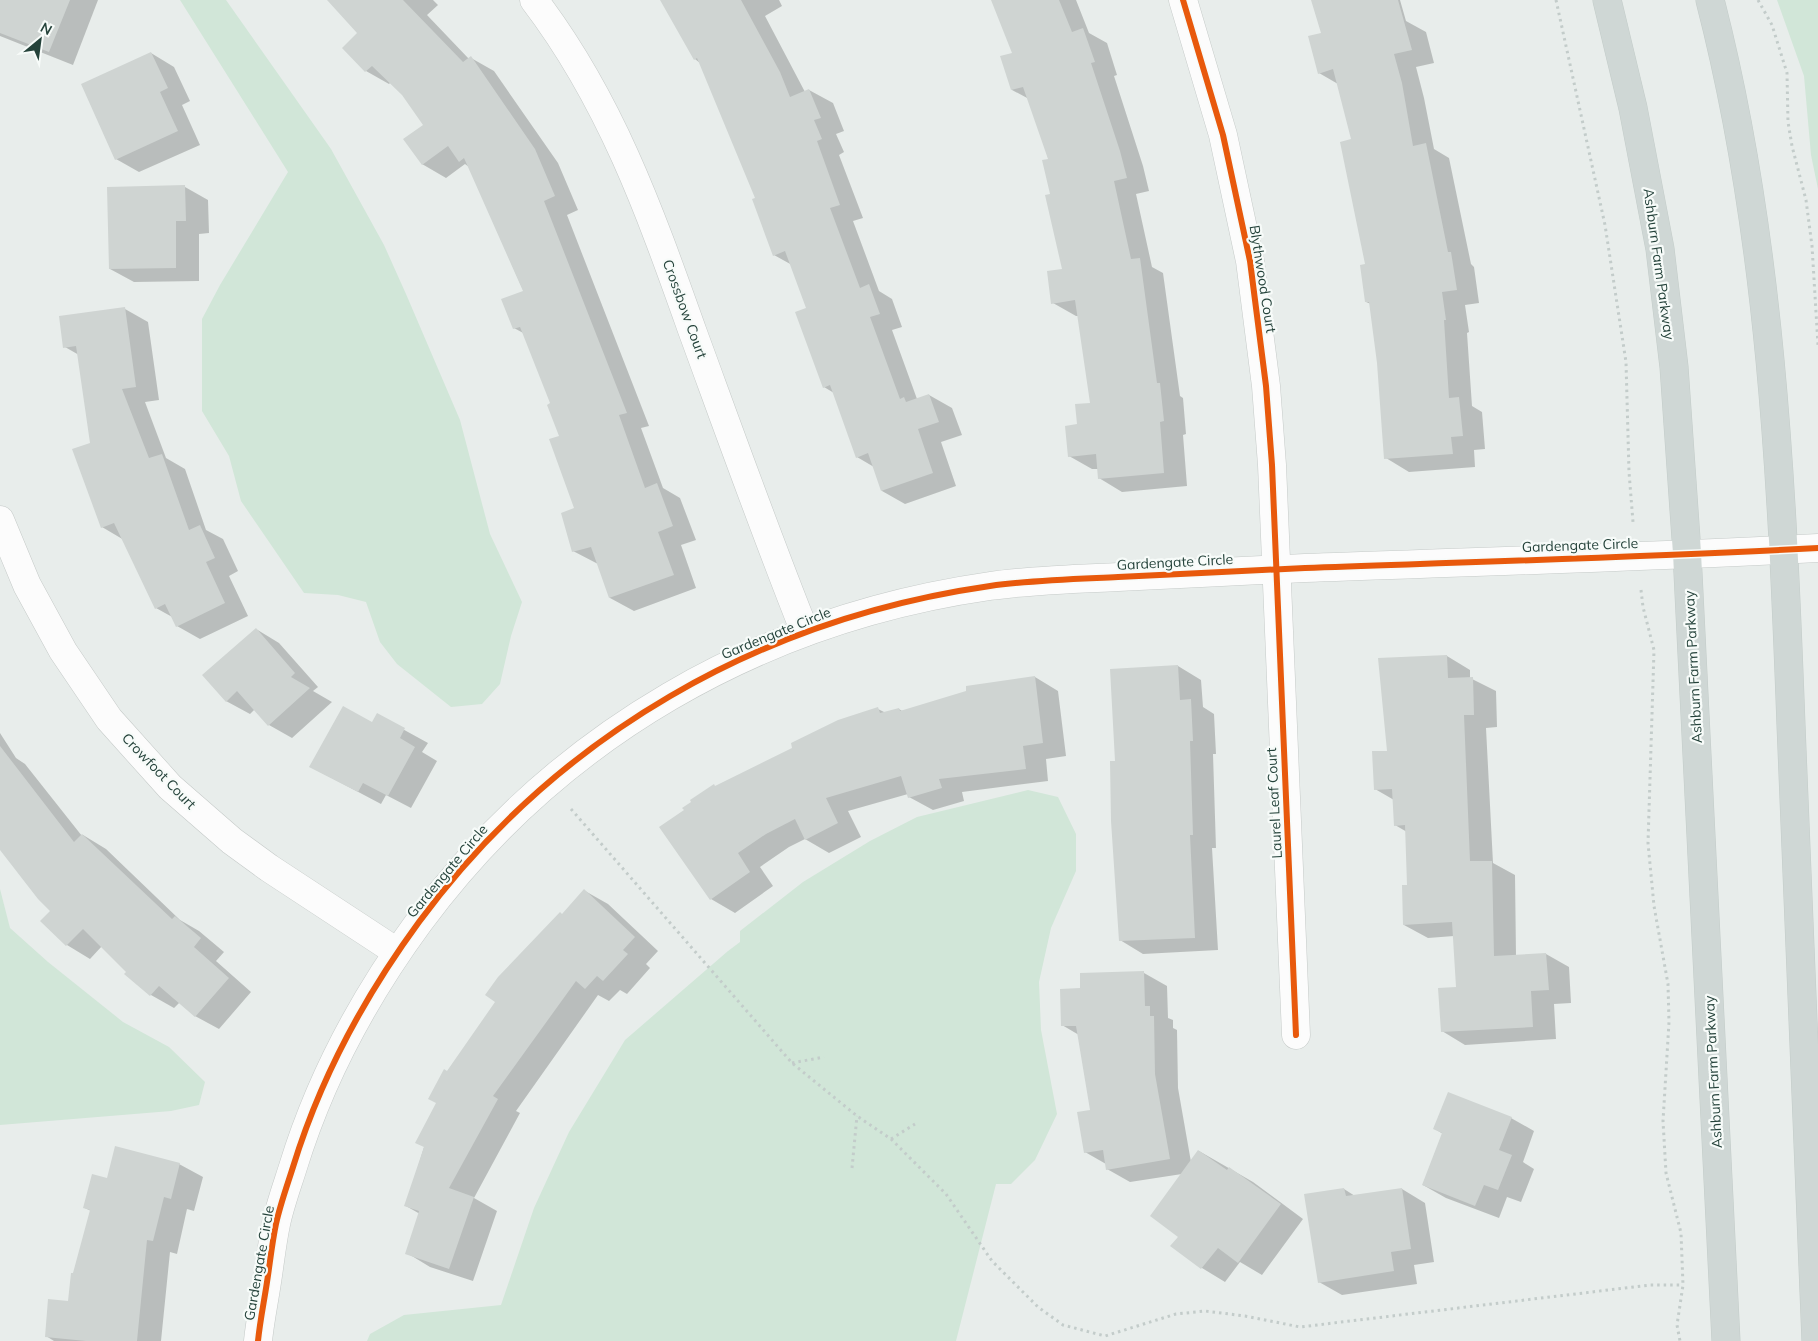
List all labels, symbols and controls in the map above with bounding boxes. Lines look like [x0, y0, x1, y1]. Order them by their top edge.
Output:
north arrow [15, 15, 65, 65]
text: N [37, 18, 55, 39]
street label: Ashburn Farm Parkway [1639, 187, 1679, 341]
street label: Blythwood Court [1246, 224, 1280, 334]
street label: Crossbow Court [659, 257, 711, 361]
street label: Gardengate Circle [1521, 534, 1639, 556]
street label: Gardengate Circle [1116, 550, 1234, 574]
street label: Ashburn Farm Parkway [1680, 590, 1706, 744]
street label: Gardengate Circle [719, 603, 833, 663]
street label: Crowfoot Court [118, 729, 200, 813]
street label: Laurel Leaf Court [1262, 747, 1286, 859]
street label: Gardengate Circle [403, 821, 491, 921]
street label: Ashburn Farm Parkway [1700, 995, 1726, 1149]
street label: Gardengate Circle [240, 1204, 278, 1322]

